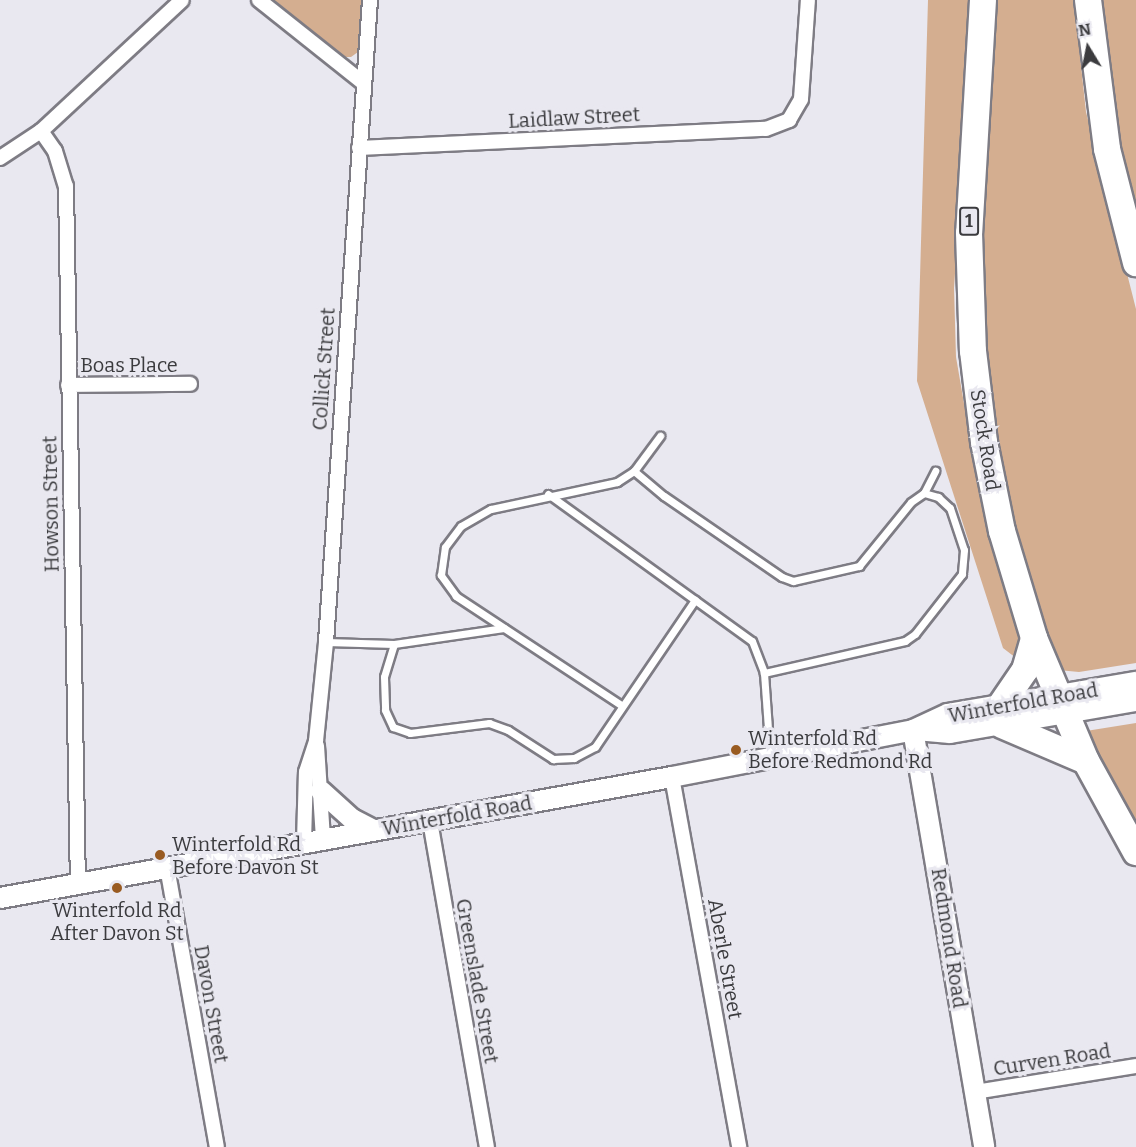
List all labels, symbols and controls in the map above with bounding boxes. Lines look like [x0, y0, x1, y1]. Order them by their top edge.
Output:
north arrow [1058, 18, 1118, 78]
text: N [1077, 19, 1093, 40]
street label: Laidlaw Street [507, 103, 641, 133]
road number: 1 [958, 206, 980, 236]
street label: Collick Street [308, 307, 340, 431]
street label: Boas Place [80, 353, 178, 377]
street label: Stock Road [965, 388, 1005, 492]
street label: Howson Street [38, 436, 64, 572]
street label: Winterfold Road [946, 678, 1100, 728]
place label: Winterfold Rd Before Redmond Rd [748, 726, 932, 773]
marker: Winterfold Rd Before Redmond Rd [729, 743, 743, 757]
street label: Winterfold Road [380, 791, 534, 841]
place label: Winterfold Rd Before Davon St [172, 832, 319, 879]
marker: Winterfold Rd Before Davon St [153, 848, 167, 862]
street label: Redmond Road [926, 866, 972, 1010]
marker: Winterfold Rd After Davon St [110, 881, 124, 895]
street label: Greenslade Street [451, 897, 503, 1065]
street label: Aberle Street [703, 897, 747, 1021]
place label: Winterfold Rd After Davon St [50, 898, 184, 945]
street label: Davon Street [189, 943, 233, 1065]
street label: Curven Road [992, 1039, 1112, 1081]

